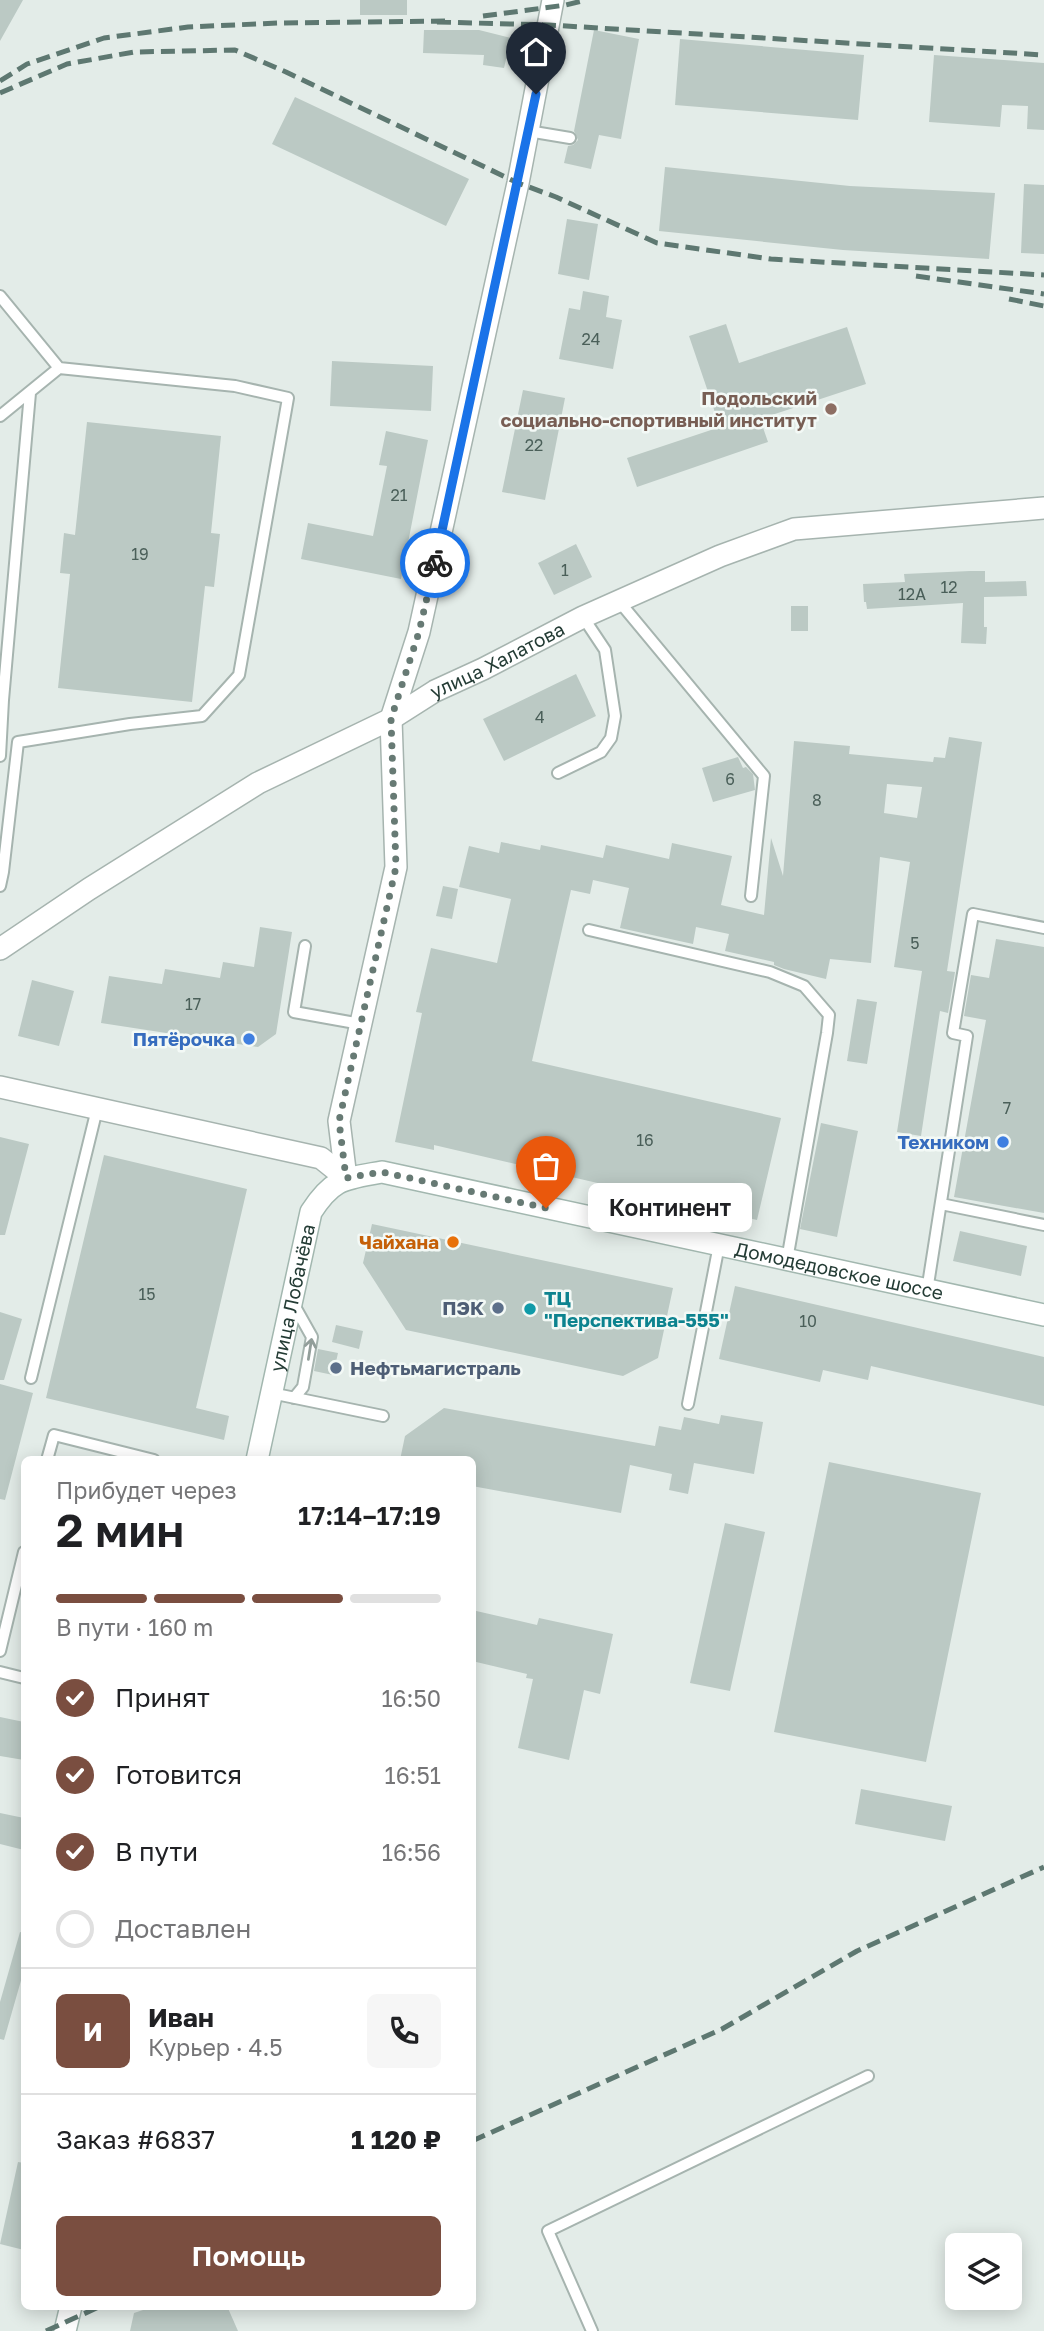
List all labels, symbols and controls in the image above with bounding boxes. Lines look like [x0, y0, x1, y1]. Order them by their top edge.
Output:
pin [506, 22, 566, 94]
icon: home [517, 33, 555, 71]
house number: 24 [581, 329, 601, 349]
place label: Подольский социально-спортивный институт [501, 386, 817, 431]
marker: Подольский социально-спортивный институт [823, 401, 839, 417]
house number: 22 [525, 435, 543, 455]
house number: 21 [390, 485, 408, 505]
courier [400, 528, 470, 598]
house number: 19 [131, 544, 149, 564]
icon: bike [416, 544, 454, 582]
house number: 1 [561, 560, 569, 580]
house number: 12 [940, 577, 958, 597]
house number: 12А [898, 584, 926, 604]
street label: улица Халатова [426, 617, 568, 703]
house number: 4 [535, 707, 545, 727]
house number: 6 [725, 769, 735, 789]
house number: 8 [812, 790, 822, 810]
house number: 5 [910, 933, 920, 953]
house number: 17 [185, 994, 201, 1014]
place label: Пятёрочка [133, 1027, 235, 1050]
marker: Пятёрочка [241, 1031, 257, 1047]
house number: 7 [1003, 1098, 1011, 1118]
house number: 16 [636, 1130, 654, 1150]
place label: Техником [897, 1130, 989, 1153]
marker: Техником [995, 1134, 1011, 1150]
pin [516, 1136, 576, 1208]
icon: bag [527, 1147, 565, 1185]
callout: Континент [588, 1184, 752, 1232]
text: Континент [609, 1193, 731, 1221]
street label: улица Лобачёва [265, 1222, 319, 1374]
place label: Чайхана [359, 1230, 439, 1253]
marker: Чайхана [445, 1234, 461, 1250]
street label: Домодедовское шоссе [733, 1237, 946, 1304]
house number: 15 [138, 1284, 156, 1304]
place label: ТЦ "Перспектива-555" [544, 1286, 729, 1331]
place label: ПЭК [442, 1296, 484, 1319]
marker: ПЭК [490, 1300, 506, 1316]
marker: ТЦ "Перспектива-555" [522, 1301, 538, 1317]
house number: 10 [799, 1311, 817, 1331]
one-way arrow [304, 1338, 317, 1361]
place label: Нефтьмагистраль [350, 1356, 521, 1379]
marker: Нефтьмагистраль [328, 1360, 344, 1376]
text: Прибудет через [56, 1476, 237, 1504]
text: 17:14–17:19 [298, 1500, 441, 1531]
text: 2 мин [56, 1502, 184, 1557]
text: В пути · 160 m [56, 1613, 213, 1641]
icon: check [56, 1679, 94, 1717]
text: Принят [115, 1682, 210, 1713]
text: 16:50 [381, 1684, 441, 1712]
icon: check [56, 1756, 94, 1794]
text: Готовится [115, 1759, 242, 1790]
text: 16:51 [385, 1761, 441, 1789]
icon: check [56, 1833, 94, 1871]
text: В пути [115, 1836, 198, 1867]
text: 16:56 [382, 1838, 441, 1866]
text: Доставлен [115, 1913, 251, 1944]
button: phone [367, 1994, 441, 2068]
text: Иван [148, 2002, 214, 2033]
text: И [83, 2016, 103, 2047]
text: Курьер · 4.5 [148, 2033, 283, 2061]
text: Заказ #6837 [56, 2124, 215, 2155]
text: 1 120 ₽ [351, 2124, 441, 2155]
button: Помощь [56, 2216, 441, 2296]
map controls [945, 2233, 1022, 2310]
button: layers [945, 2233, 1022, 2310]

